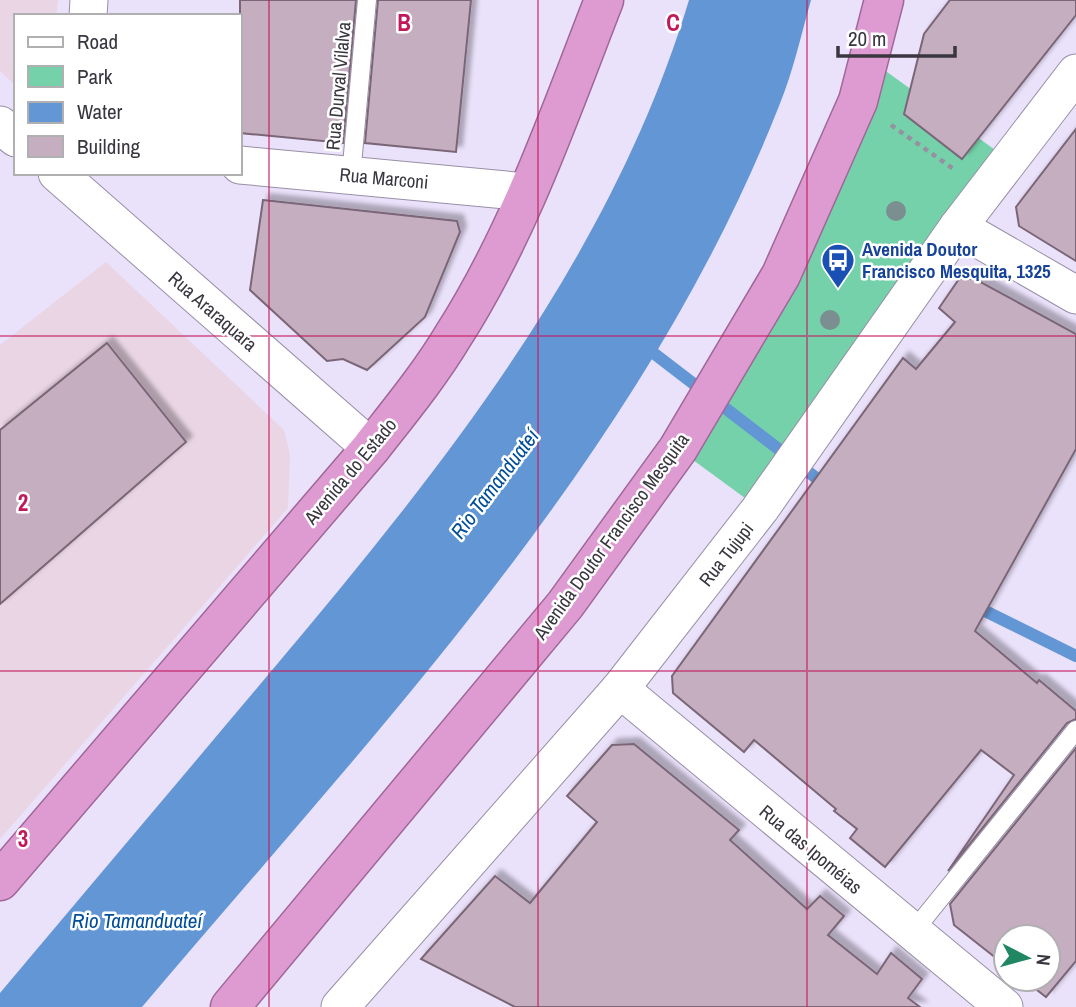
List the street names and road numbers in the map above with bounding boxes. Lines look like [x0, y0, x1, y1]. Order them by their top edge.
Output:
street label: Rua Durval Vilalva [319, 20, 357, 151]
street label: Rua Marconi [338, 161, 430, 195]
street label: Rua Araraquara [163, 265, 263, 357]
street label: Avenida do Estado [297, 412, 402, 530]
street label: Avenida Doutor Francisco Mesquita [527, 427, 695, 645]
street label: Rua Tujupi [693, 517, 759, 591]
street label: Rua das Ipoméias [754, 798, 868, 900]

